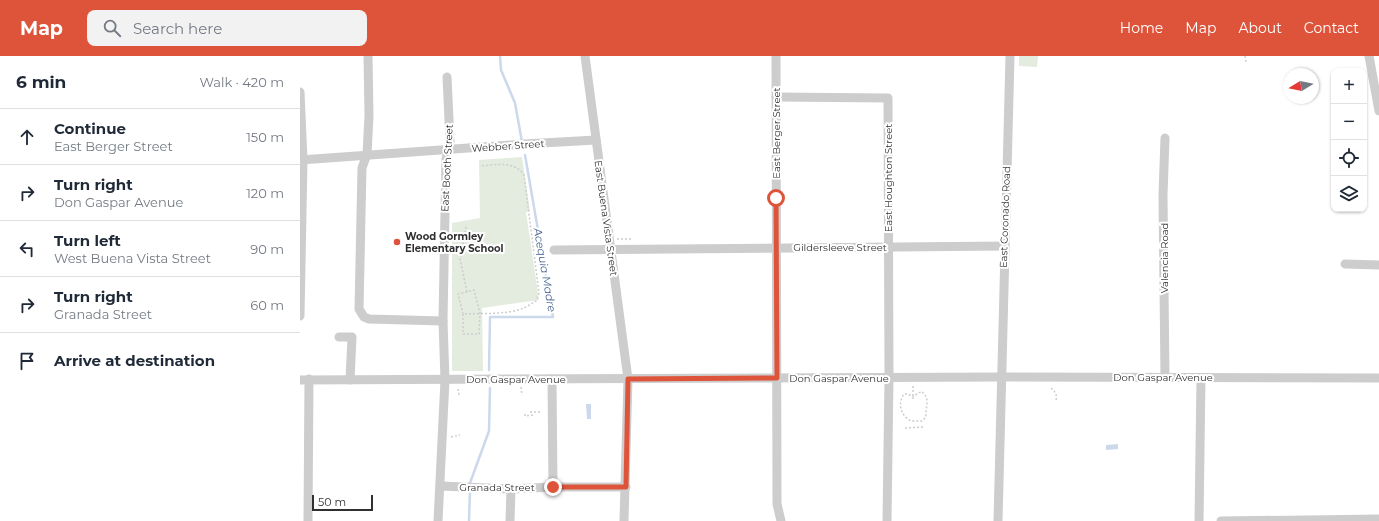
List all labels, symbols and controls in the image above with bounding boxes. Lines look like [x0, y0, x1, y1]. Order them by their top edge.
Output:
search box [87, 10, 367, 46]
text: Map [20, 17, 63, 40]
icon: search [101, 17, 123, 39]
text: Search here [133, 19, 222, 38]
text: Home [1120, 19, 1163, 37]
text: Map [1185, 19, 1216, 37]
text: About [1238, 19, 1282, 37]
text: Contact [1304, 19, 1359, 37]
north arrow [1283, 68, 1319, 104]
map controls [1331, 68, 1367, 212]
button: + [1331, 68, 1367, 104]
text: 6 min [16, 72, 66, 92]
text: Walk · 420 m [200, 74, 284, 90]
street label: East Berger Street [770, 87, 783, 179]
button: − [1331, 104, 1367, 140]
text: Continue [54, 119, 126, 138]
street label: East Booth Street [438, 124, 456, 212]
street label: East Houghton Street [882, 124, 895, 232]
icon: ahead [16, 126, 38, 148]
text: 150 m [246, 129, 284, 145]
street label: Webber Street [471, 137, 545, 155]
text: East Berger Street [54, 138, 173, 154]
button: locate [1331, 140, 1367, 176]
street label: East Buena Vista Street [591, 159, 621, 277]
street label: East Coronado Road [997, 166, 1013, 268]
text: Turn right [54, 175, 133, 194]
button: layers [1331, 176, 1367, 212]
icon: right [16, 182, 38, 204]
text: 120 m [246, 185, 284, 201]
route start [767, 189, 785, 207]
text: Don Gaspar Avenue [54, 194, 183, 210]
street label: Valencia Road [1158, 223, 1171, 293]
water label: Acequia Madre [531, 226, 559, 313]
place label: Wood Gormley Elementary School [405, 230, 504, 255]
text: Turn left [54, 231, 121, 250]
marker: Wood Gormley Elementary School [392, 237, 402, 247]
icon: left [16, 238, 38, 260]
text: 90 m [250, 241, 284, 257]
street label: Gildersleeve Street [793, 241, 887, 254]
text: West Buena Vista Street [54, 250, 211, 266]
text: Turn right [54, 287, 133, 306]
icon: right [16, 294, 38, 316]
text: 60 m [250, 297, 284, 313]
text: Granada Street [54, 306, 152, 322]
icon: arrive [16, 350, 38, 372]
text: Arrive at destination [54, 351, 215, 370]
street label: Don Gaspar Avenue [1113, 371, 1213, 384]
street label: Don Gaspar Avenue [789, 372, 889, 385]
street label: Don Gaspar Avenue [466, 373, 566, 386]
route end [544, 478, 562, 496]
street label: Granada Street [459, 481, 535, 494]
scale bar [312, 493, 373, 512]
text: 50 m [318, 495, 346, 509]

